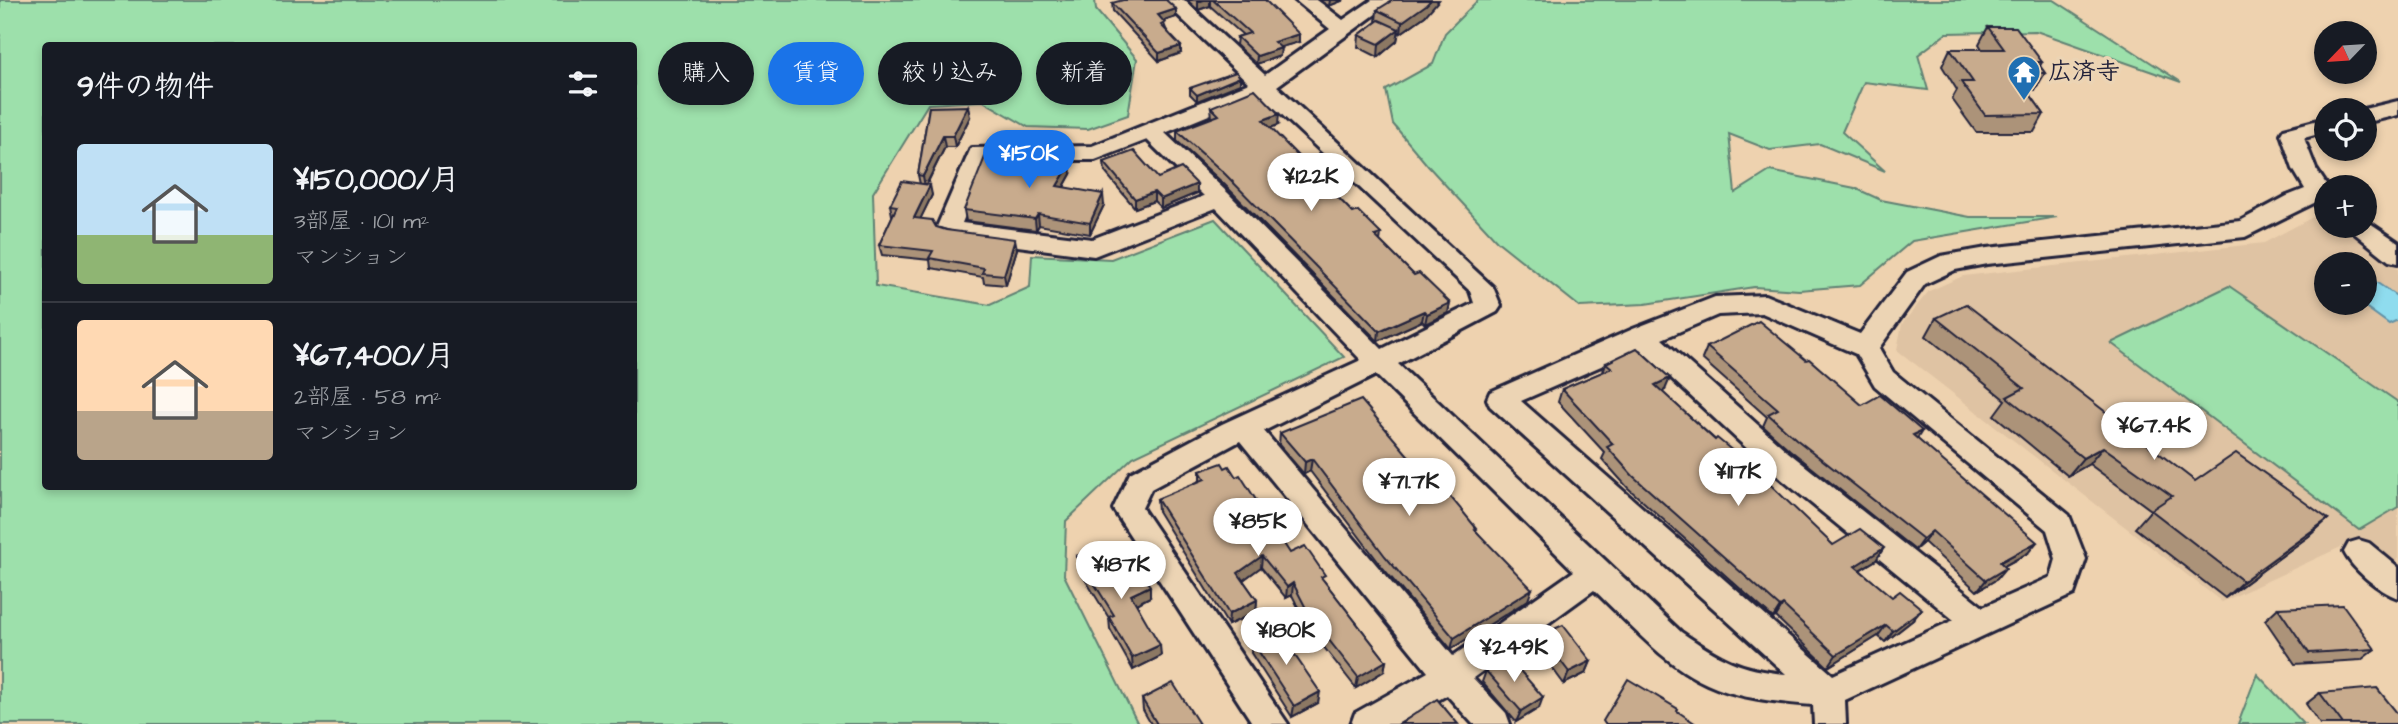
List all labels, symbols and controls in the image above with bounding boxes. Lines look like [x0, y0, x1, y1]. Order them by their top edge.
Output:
north arrow [2314, 21, 2376, 84]
map controls [2314, 21, 2377, 315]
chip: 購入 [658, 42, 754, 105]
chip: 賃貸 [768, 42, 864, 105]
chip: 絞り込み [878, 42, 1022, 105]
chip: 新着 [1036, 42, 1132, 105]
temple icon: 広済寺 [2005, 53, 2043, 102]
place label: 広済寺 [2048, 55, 2120, 89]
icon: filters [564, 65, 602, 103]
text: 9件の物件 [77, 66, 214, 108]
button: locate [2314, 98, 2377, 161]
pin: ¥150K [980, 130, 1078, 190]
text: ¥150K [999, 137, 1059, 169]
pin: ¥122K [1262, 154, 1360, 213]
text: ¥150,000/月 [294, 159, 460, 201]
text: ¥122K [1283, 160, 1339, 192]
icon: home [133, 172, 217, 256]
button: + [2314, 175, 2377, 238]
text: 3部屋 · 101 m² [294, 205, 429, 237]
text: マンション [294, 241, 408, 273]
button: − [2314, 252, 2377, 315]
text: ¥67,400/月 [294, 335, 455, 377]
icon: home [133, 348, 217, 432]
text: 2部屋 · 58 m² [294, 381, 442, 413]
pin: ¥67.4K [2097, 402, 2211, 462]
text: ¥67.4K [2117, 409, 2191, 441]
text: マンション [294, 417, 408, 449]
pin: ¥117K [1689, 448, 1787, 508]
text: ¥117K [1715, 455, 1761, 487]
pin: ¥71.7K [1352, 458, 1466, 518]
text: ¥71.7K [1379, 465, 1439, 497]
pin: ¥85K [1217, 498, 1299, 558]
text: ¥85K [1229, 505, 1287, 537]
pin: ¥187K [1072, 542, 1170, 601]
text: ¥187K [1092, 548, 1150, 580]
pin: ¥180K [1237, 608, 1335, 667]
text: ¥180K [1257, 614, 1315, 646]
pin: ¥249K [1465, 624, 1563, 684]
text: ¥249K [1480, 631, 1548, 663]

